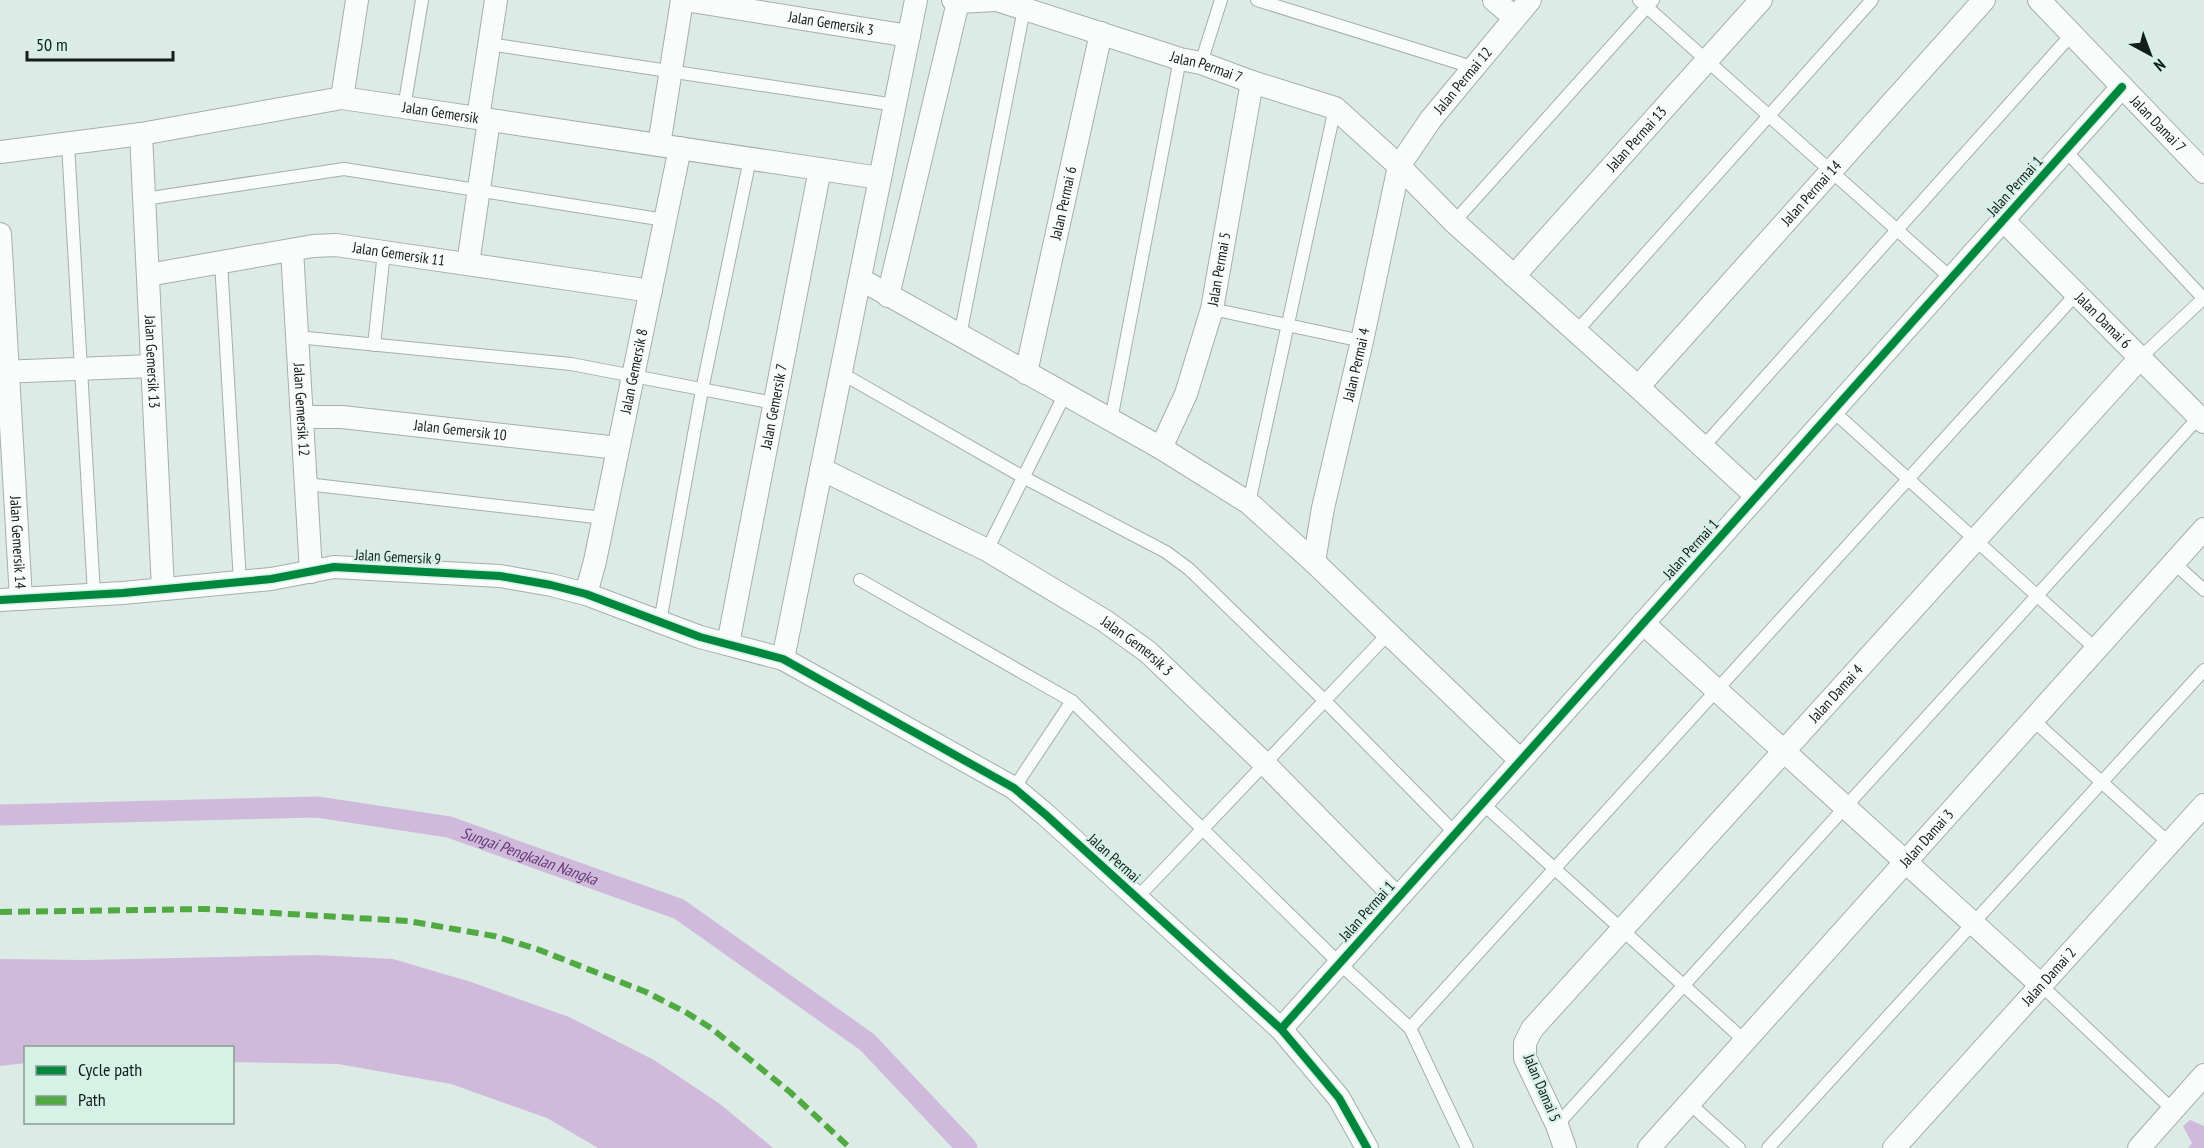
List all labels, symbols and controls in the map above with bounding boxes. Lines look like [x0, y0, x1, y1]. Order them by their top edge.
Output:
street label: Jalan Gemersik 3 [786, 7, 875, 39]
scale bar [27, 24, 172, 62]
north arrow [2120, 24, 2180, 84]
text: 50 m [36, 33, 68, 56]
street label: Jalan Permai 12 [1429, 43, 1496, 118]
street label: Jalan Permai 7 [1167, 46, 1245, 87]
text: N [2150, 55, 2170, 76]
street label: Jalan Damai 7 [2126, 91, 2190, 156]
street label: Jalan Gemersik [400, 97, 480, 127]
street label: Jalan Permai 13 [1601, 102, 1671, 176]
street label: Jalan Permai 1 [1982, 152, 2047, 220]
street label: Jalan Permai 14 [1776, 156, 1845, 230]
street label: Jalan Permai 6 [1045, 164, 1080, 242]
street label: Jalan Permai 5 [1203, 231, 1234, 308]
street label: Jalan Gemersik 11 [350, 237, 446, 270]
street label: Jalan Damai 6 [2071, 287, 2136, 353]
street label: Jalan Gemersik 13 [141, 314, 164, 409]
street label: Jalan Permai 4 [1338, 326, 1374, 404]
street label: Jalan Gemersik 8 [615, 327, 652, 416]
street label: Jalan Gemersik 12 [290, 362, 314, 457]
street label: Jalan Gemersik 7 [756, 362, 791, 452]
street label: Jalan Gemersik 10 [412, 415, 508, 444]
street label: Jalan Gemersik 14 [6, 494, 30, 590]
street label: Jalan Permai 1 [1658, 515, 1723, 583]
street label: Jalan Gemersik 9 [353, 545, 442, 568]
street label: Jalan Gemersik 3 [1097, 611, 1177, 680]
street label: Jalan Damai 4 [1804, 660, 1867, 727]
street label: Jalan Damai 3 [1895, 805, 1957, 872]
water label: Sungai Pengkalan Nangka [459, 822, 602, 890]
street label: Jalan Permai [1083, 828, 1145, 886]
street label: Jalan Permai 1 [1334, 877, 1399, 945]
street label: Jalan Damai 2 [2017, 943, 2080, 1010]
legend [24, 1046, 234, 1124]
street label: Jalan Damai 5 [1519, 1050, 1565, 1125]
text: Cycle path [78, 1058, 142, 1081]
text: Path [78, 1088, 106, 1111]

